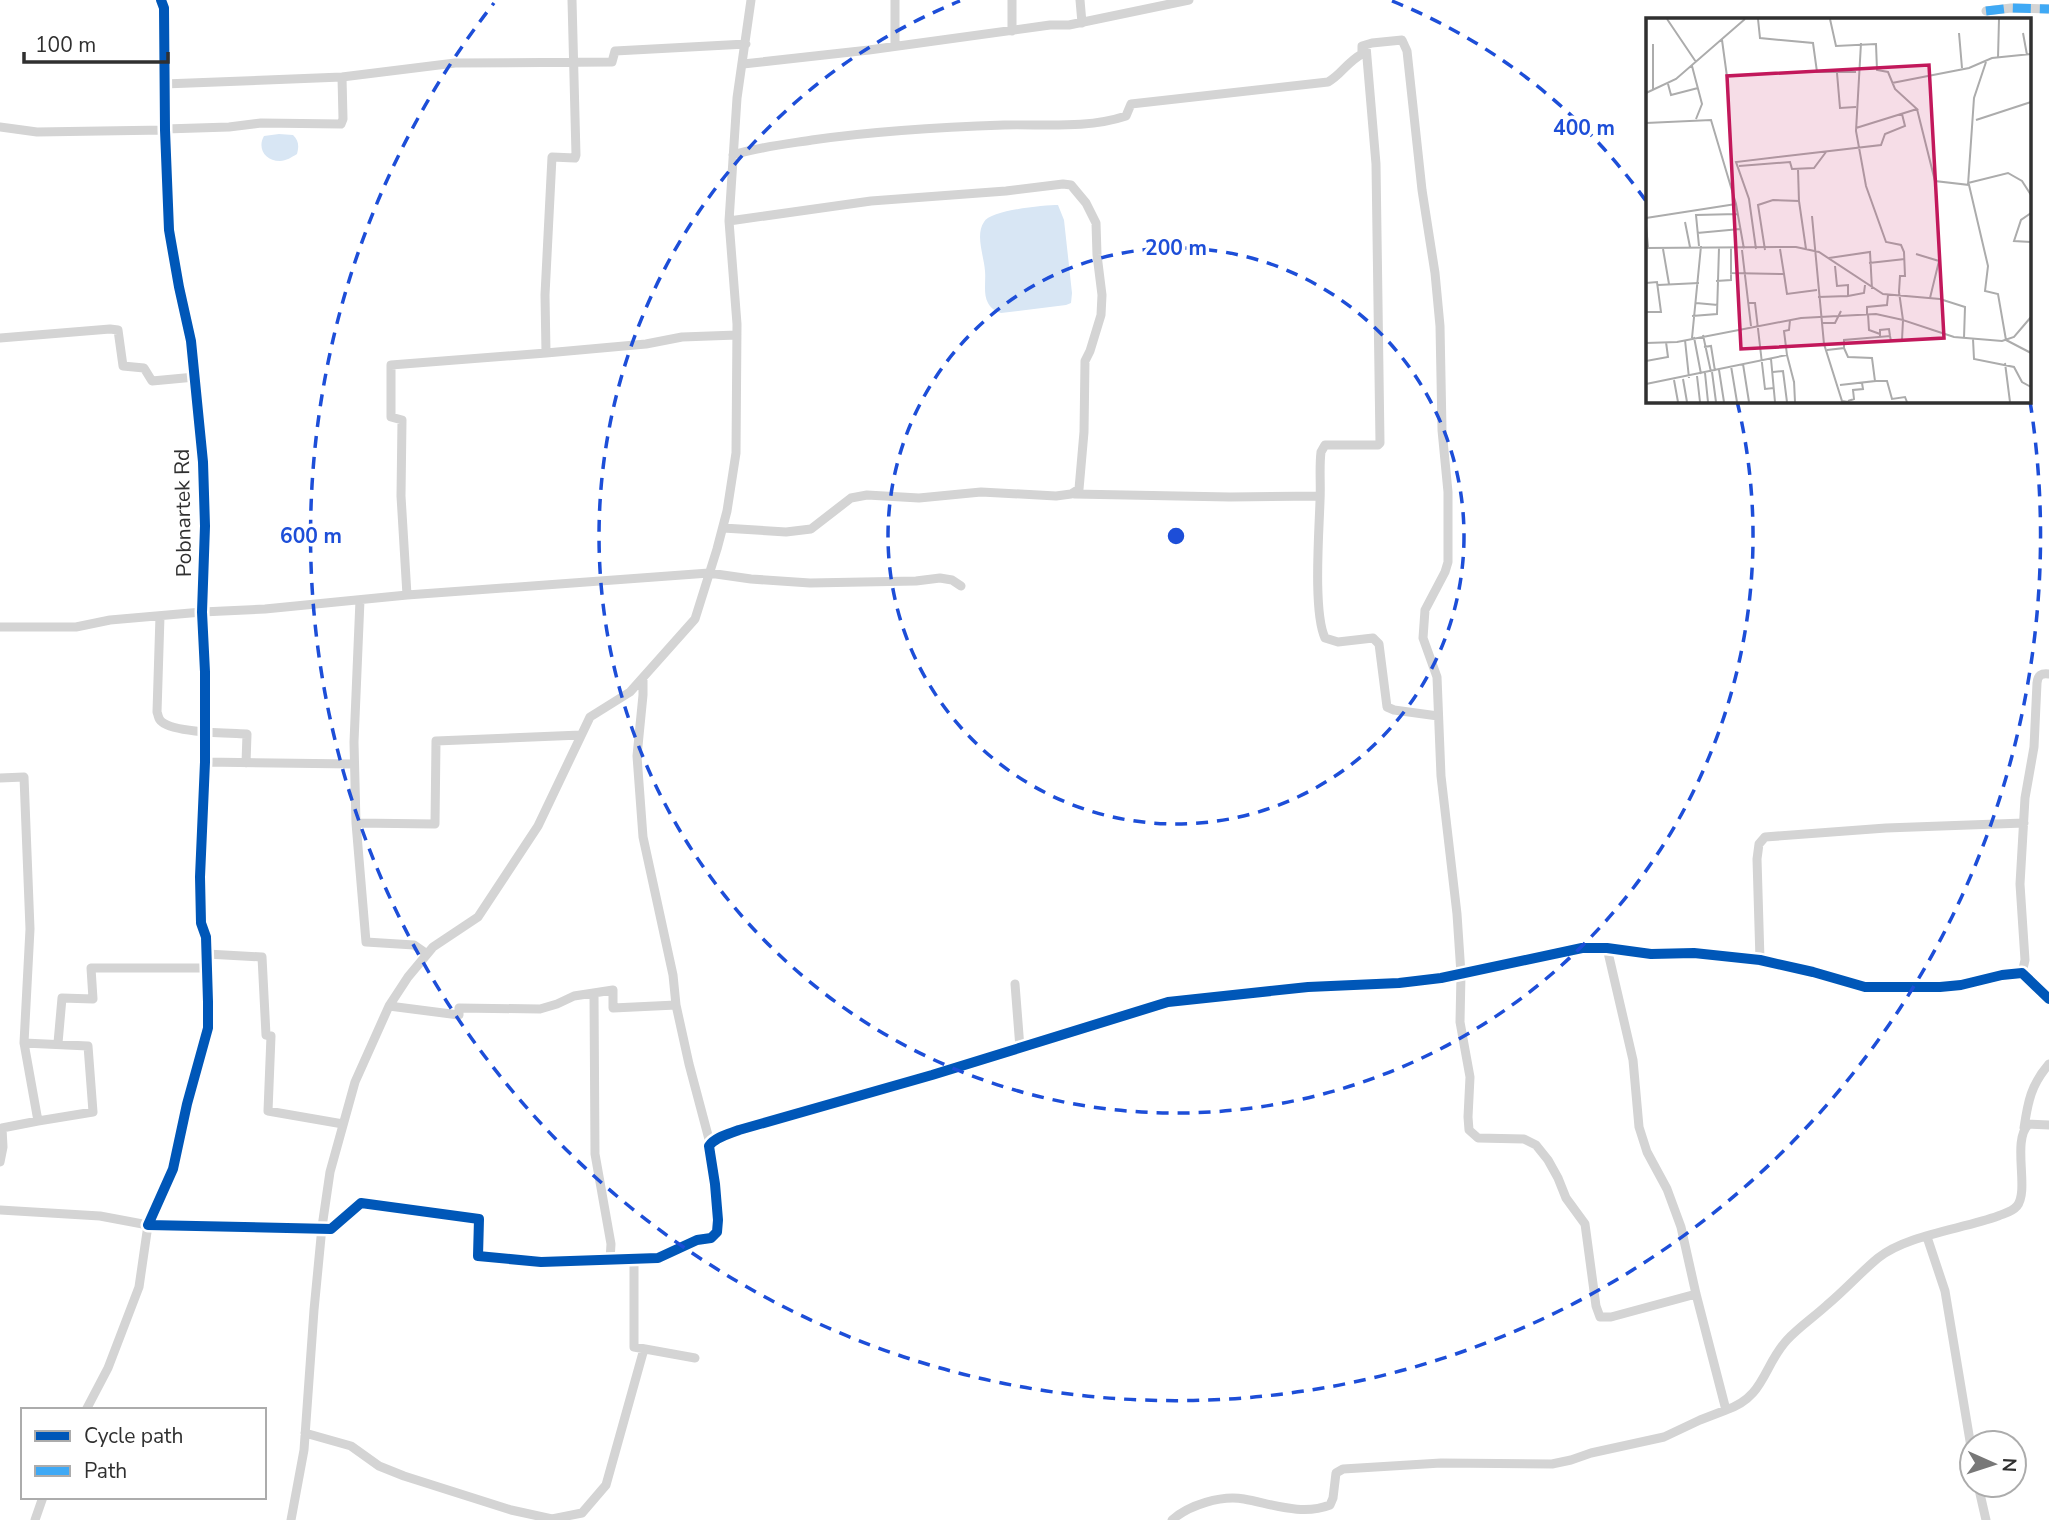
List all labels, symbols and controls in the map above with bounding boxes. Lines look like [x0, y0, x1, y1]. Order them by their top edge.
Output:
inset map [1646, 18, 2032, 402]
scale bar [24, 21, 168, 65]
text: 100 m [35, 31, 96, 59]
text: 400 m [1553, 114, 1615, 142]
text: 200 m [1145, 234, 1207, 262]
street label: Pobnartek Rd [168, 449, 198, 577]
text: 600 m [280, 522, 342, 550]
centre of rings [1164, 524, 1188, 548]
legend [21, 1408, 266, 1499]
text: Cycle path [84, 1422, 183, 1450]
north arrow [1958, 1429, 2028, 1499]
text: Path [84, 1457, 127, 1485]
text: N [1996, 1457, 2022, 1473]

